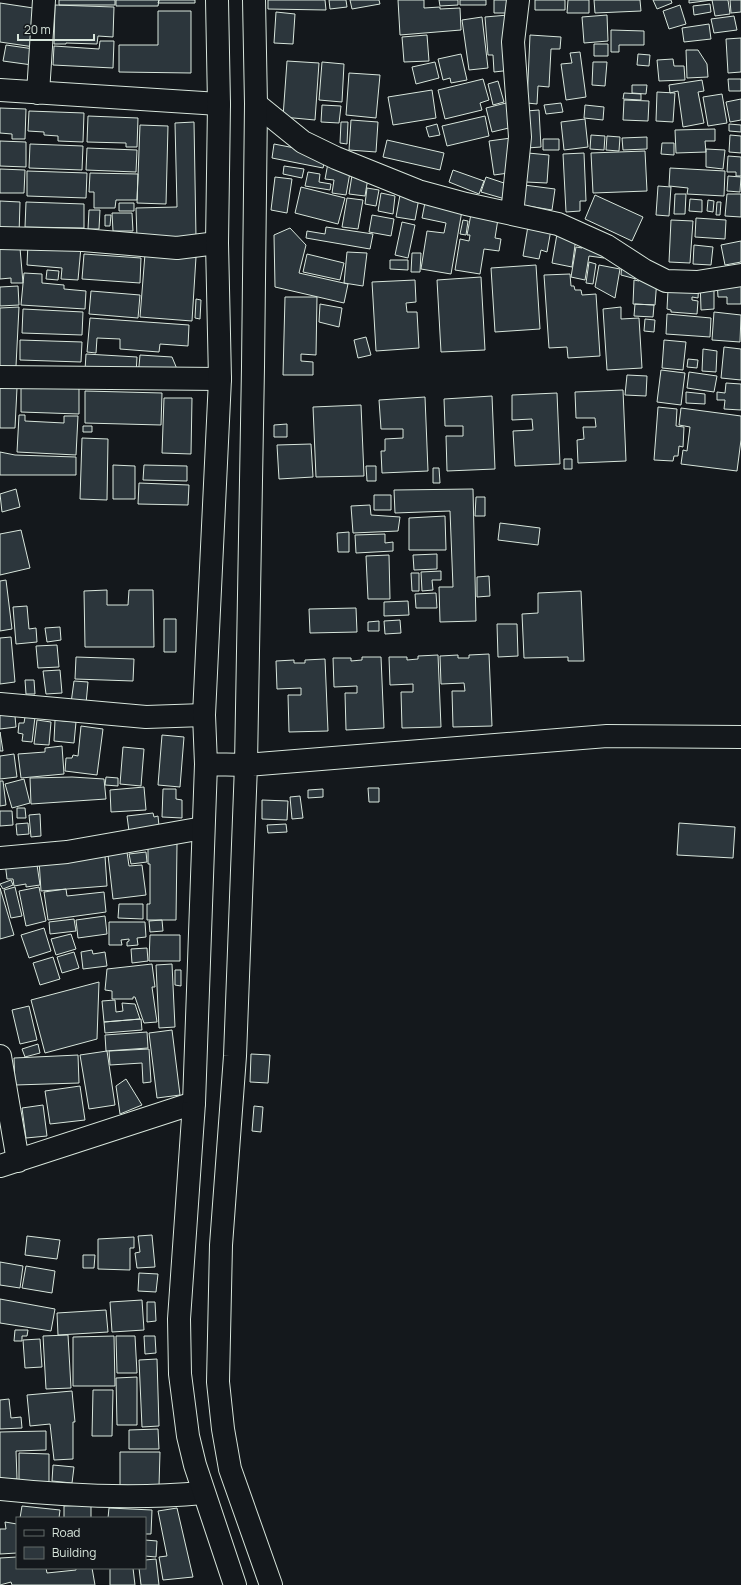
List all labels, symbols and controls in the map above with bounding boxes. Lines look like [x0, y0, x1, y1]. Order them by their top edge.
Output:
scale bar [18, 16, 94, 42]
text: 20 m [24, 21, 51, 38]
legend [16, 1517, 146, 1569]
text: Road [52, 1524, 80, 1541]
text: Building [52, 1544, 96, 1561]

